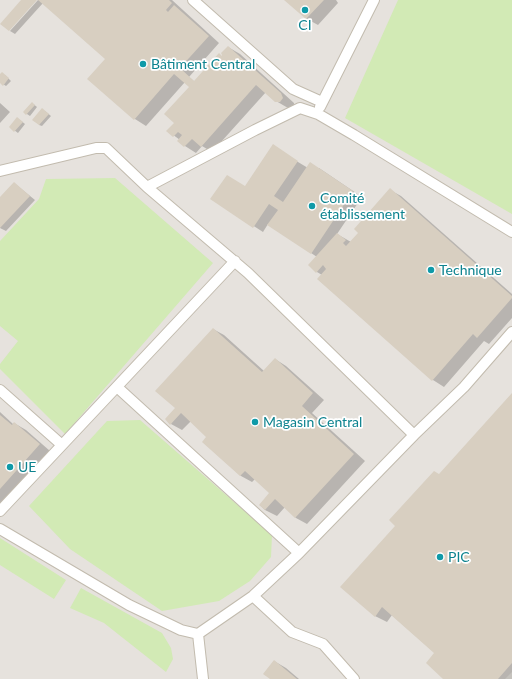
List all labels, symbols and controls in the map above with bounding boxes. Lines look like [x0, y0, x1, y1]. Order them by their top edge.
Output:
marker: CI [300, 5, 310, 15]
place label: CI [298, 17, 312, 33]
place label: Bâtiment Central [151, 56, 255, 72]
marker: Bâtiment Central [138, 59, 148, 69]
place label: Comité établissement [320, 190, 405, 222]
marker: Comité établissement [307, 201, 317, 211]
place label: Technique [439, 262, 502, 278]
marker: Technique [426, 265, 436, 275]
place label: Magasin Central [263, 414, 362, 430]
marker: Magasin Central [250, 417, 260, 427]
place label: UE [18, 459, 36, 475]
marker: UE [5, 462, 15, 472]
place label: PIC [448, 549, 470, 565]
marker: PIC [435, 552, 445, 562]

